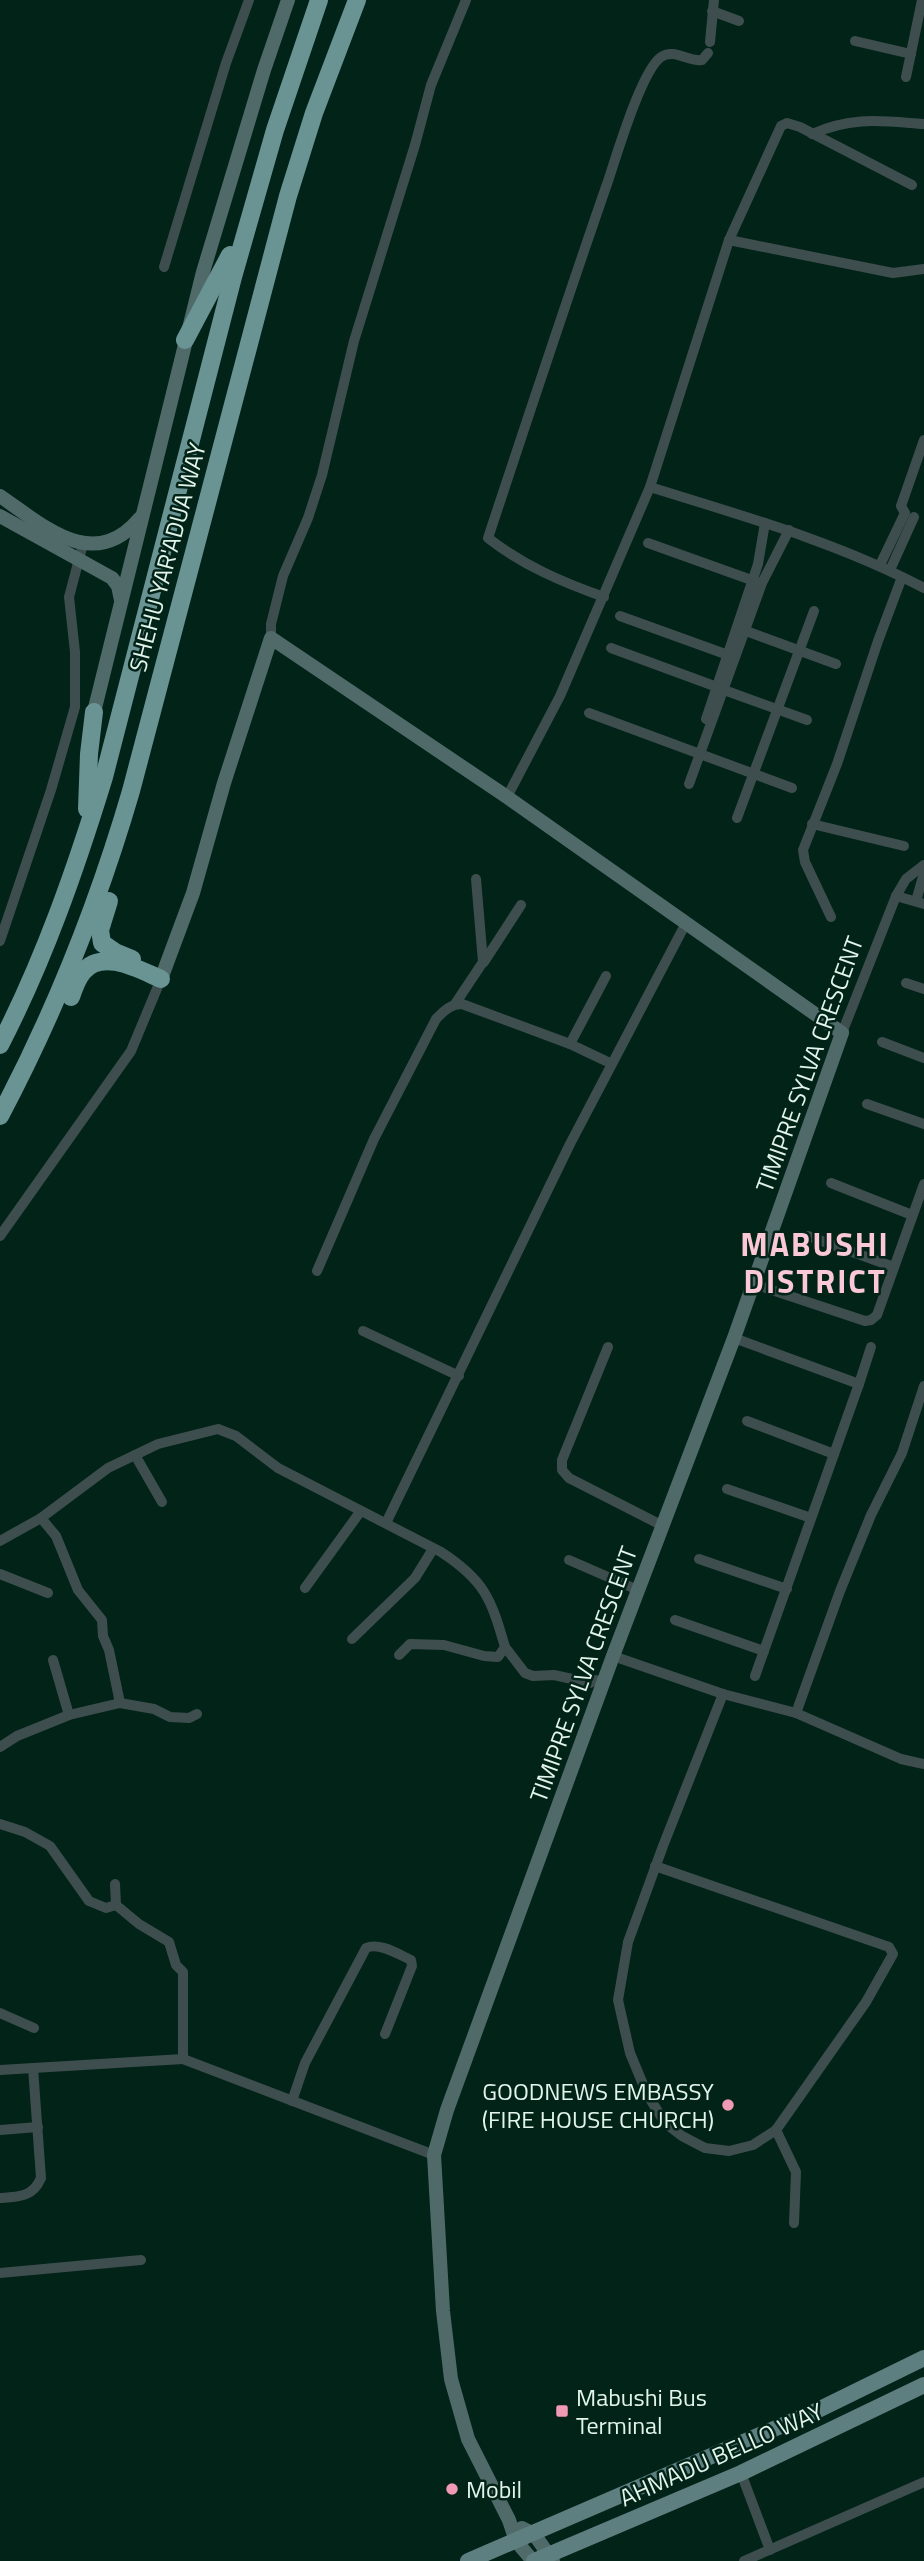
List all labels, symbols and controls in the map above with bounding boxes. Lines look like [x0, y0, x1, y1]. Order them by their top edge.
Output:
street label: SHEHU YAR'ADUA WAY [119, 438, 215, 675]
street label: TIMIPRE SYLVA CRESCENT [746, 931, 872, 1197]
district label: MABUSHI DISTRICT [740, 1220, 890, 1305]
street label: TIMIPRE SYLVA CRESCENT [520, 1541, 646, 1807]
place label: GOODNEWS EMBASSY (FIRE HOUSE CHURCH) [482, 2073, 714, 2137]
marker: GOODNEWS EMBASSY (FIRE HOUSE CHURCH) [720, 2097, 736, 2113]
place label: Mabushi Bus Terminal [576, 2379, 707, 2443]
street label: AHMADU BELLO WAY [613, 2393, 829, 2515]
marker: Mabushi Bus Terminal [554, 2403, 570, 2419]
place label: Mobil [466, 2471, 522, 2507]
marker: Mobil [444, 2481, 460, 2497]

